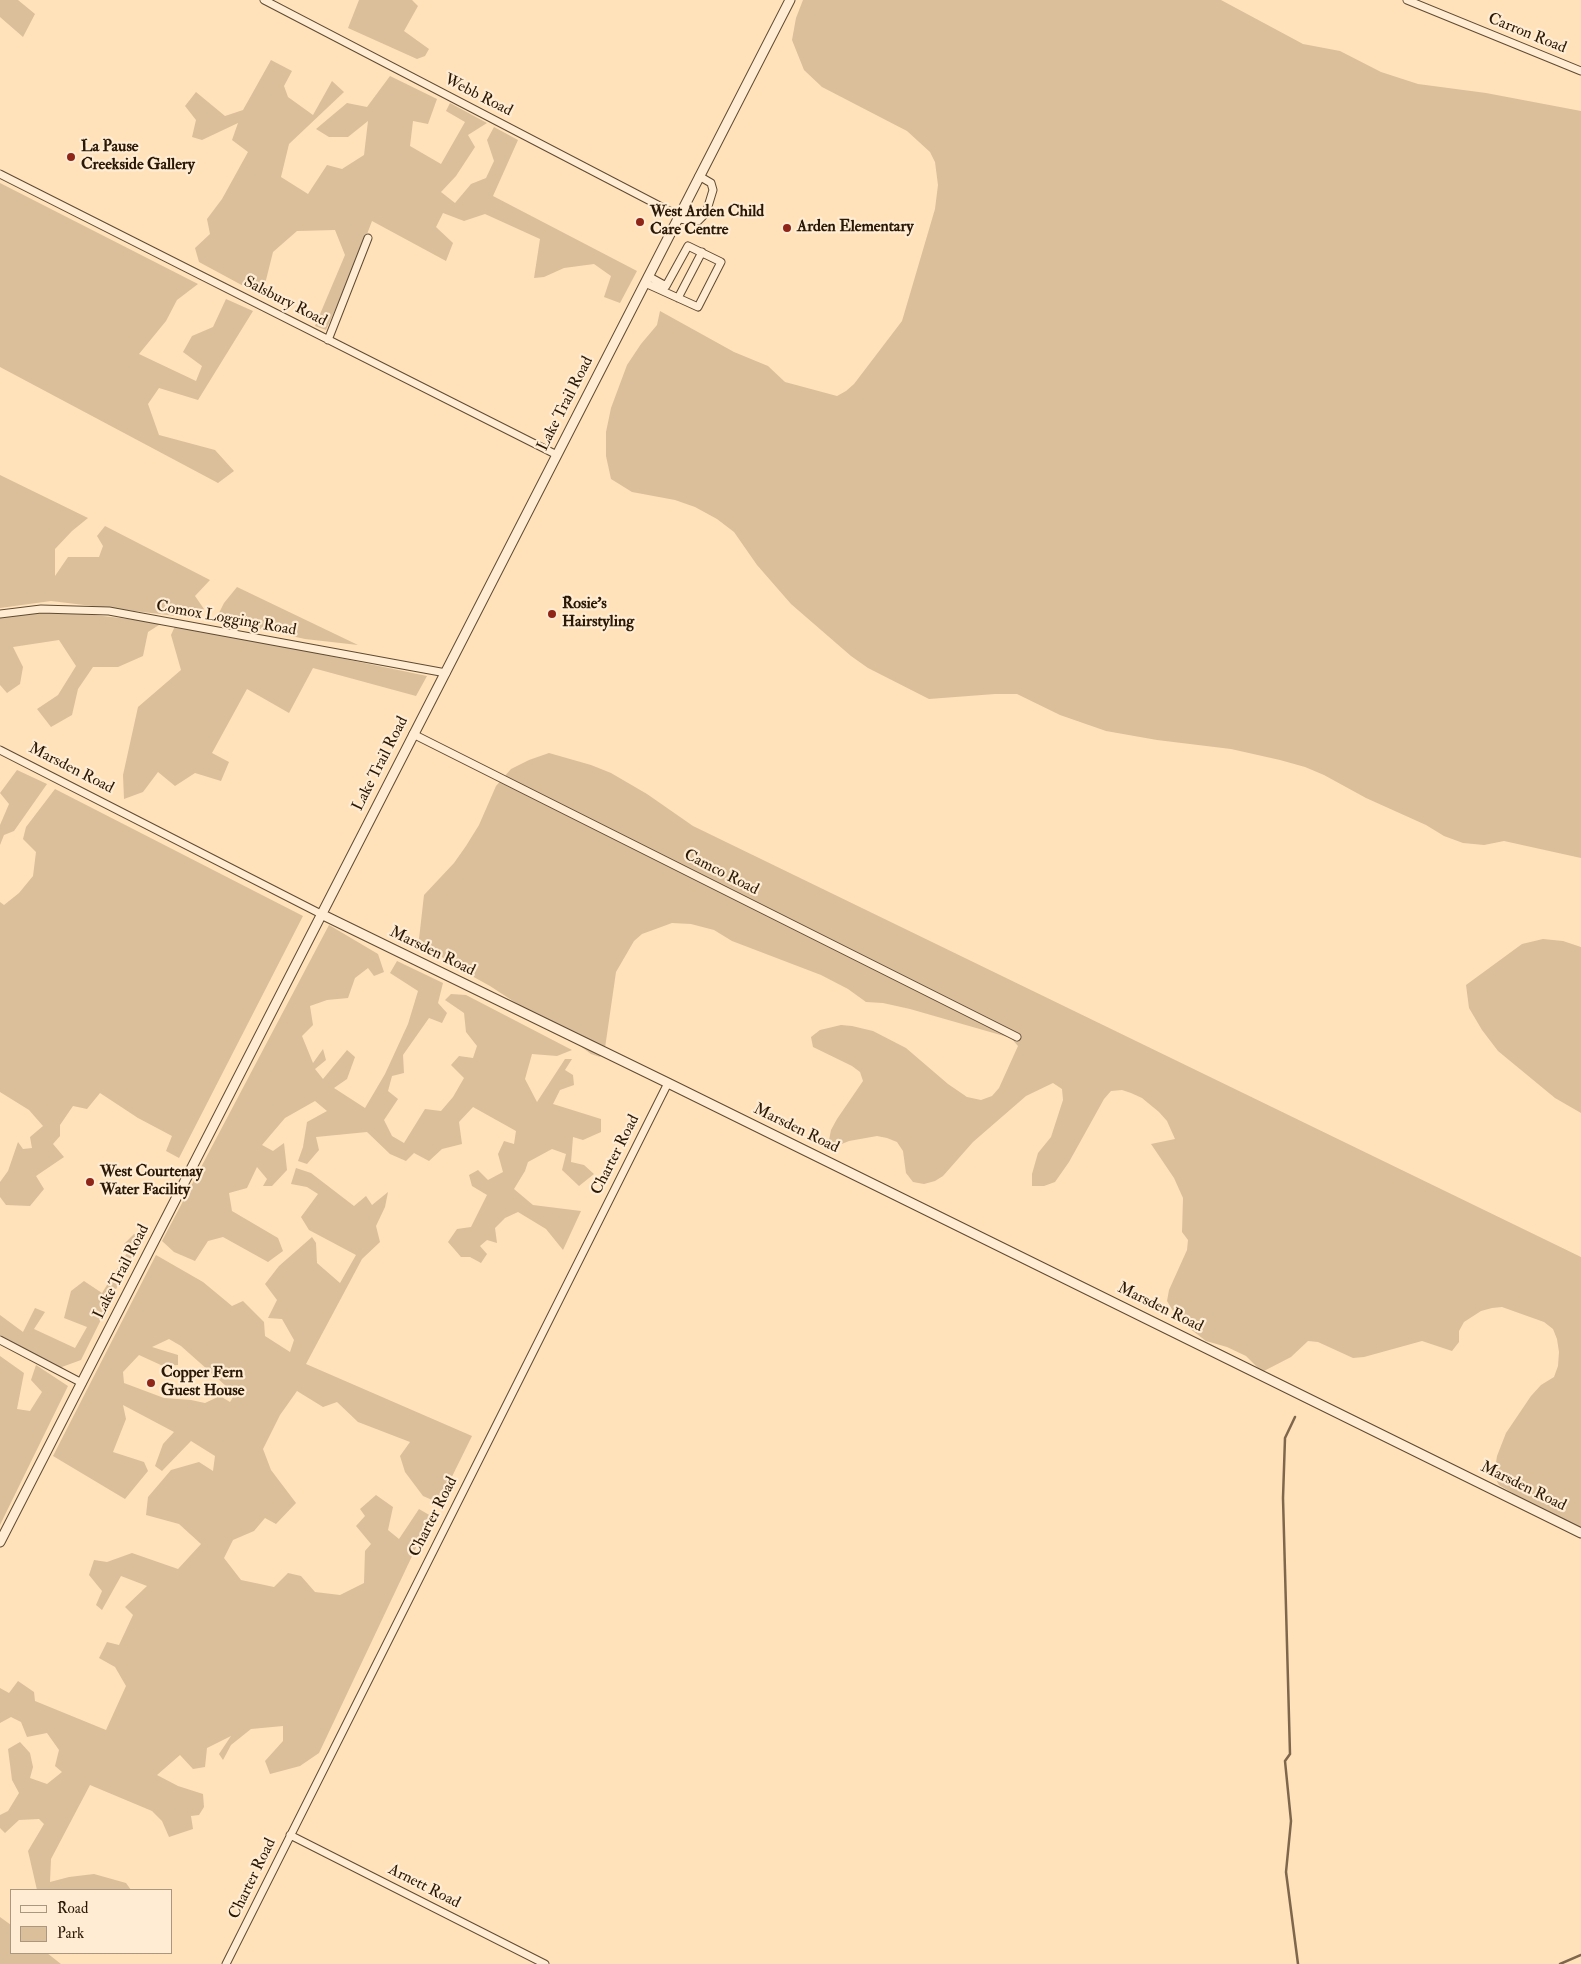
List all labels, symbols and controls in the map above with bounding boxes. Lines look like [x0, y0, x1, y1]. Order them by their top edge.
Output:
street label: Carron Road [1485, 10, 1569, 58]
street label: Webb Road [441, 71, 515, 121]
place label: La Pause Creekside Gallery [81, 138, 195, 176]
marker: La Pause Creekside Gallery [65, 151, 77, 163]
place label: West Arden Child Care Centre [650, 203, 764, 241]
marker: West Arden Child Care Centre [634, 216, 646, 228]
place label: Arden Elementary [797, 218, 913, 238]
marker: Arden Elementary [781, 222, 793, 234]
street label: Salsbury Road [240, 273, 330, 331]
street label: Lake Trail Road [534, 354, 598, 454]
place label: Rosie's Hairstyling [562, 595, 634, 633]
street label: Comox Logging Road [154, 597, 298, 641]
marker: Rosie's Hairstyling [546, 608, 558, 620]
street label: Lake Trail Road [349, 714, 413, 814]
street label: Marsden Road [25, 739, 117, 799]
street label: Camco Road [680, 846, 762, 900]
street label: Marsden Road [386, 923, 478, 981]
street label: Marsden Road [750, 1100, 842, 1158]
street label: Charter Road [588, 1112, 644, 1198]
place label: West Courtenay Water Facility [100, 1163, 203, 1201]
marker: West Courtenay Water Facility [84, 1176, 96, 1188]
street label: Lake Trail Road [90, 1222, 154, 1322]
street label: Marsden Road [1114, 1279, 1206, 1337]
place label: Copper Fern Guest House [161, 1364, 245, 1402]
marker: Copper Fern Guest House [145, 1377, 157, 1389]
street label: Marsden Road [1477, 1458, 1569, 1516]
street label: Charter Road [406, 1474, 462, 1560]
street label: Charter Road [225, 1836, 281, 1922]
street label: Arnett Road [385, 1861, 463, 1913]
legend [10, 1889, 172, 1954]
text: Road [57, 1899, 88, 1918]
text: Park [57, 1924, 84, 1943]

